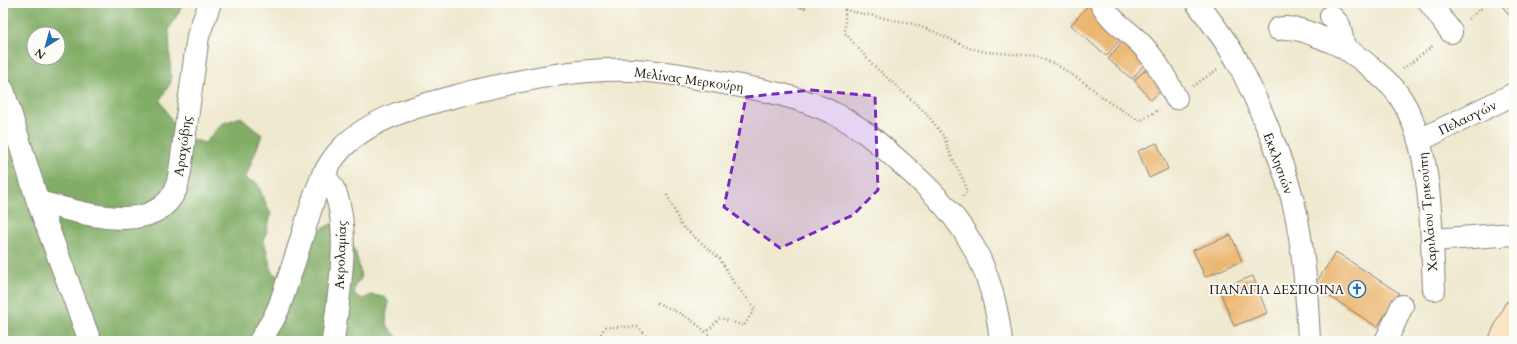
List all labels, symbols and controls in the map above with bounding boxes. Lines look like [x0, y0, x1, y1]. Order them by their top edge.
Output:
north arrow [26, 26, 66, 66]
text: N [32, 44, 49, 62]
street label: Μελίνας Μερκούρη [633, 63, 745, 97]
street label: Πελασγών [1435, 96, 1499, 140]
street label: Αραχώβης [170, 114, 196, 178]
street label: Εκκλησιών [1259, 130, 1298, 197]
street label: Χαριλάου Τρικούπη [1414, 152, 1442, 272]
street label: Ακρολαμίας [331, 220, 351, 290]
church icon: ΠΑΝΑΓΙΑ ΔΕΣΠΟΙΝΑ [1347, 279, 1367, 299]
place label: ΠΑΝΑΓΙΑ ΔΕΣΠΟΙΝΑ [1209, 281, 1345, 299]

